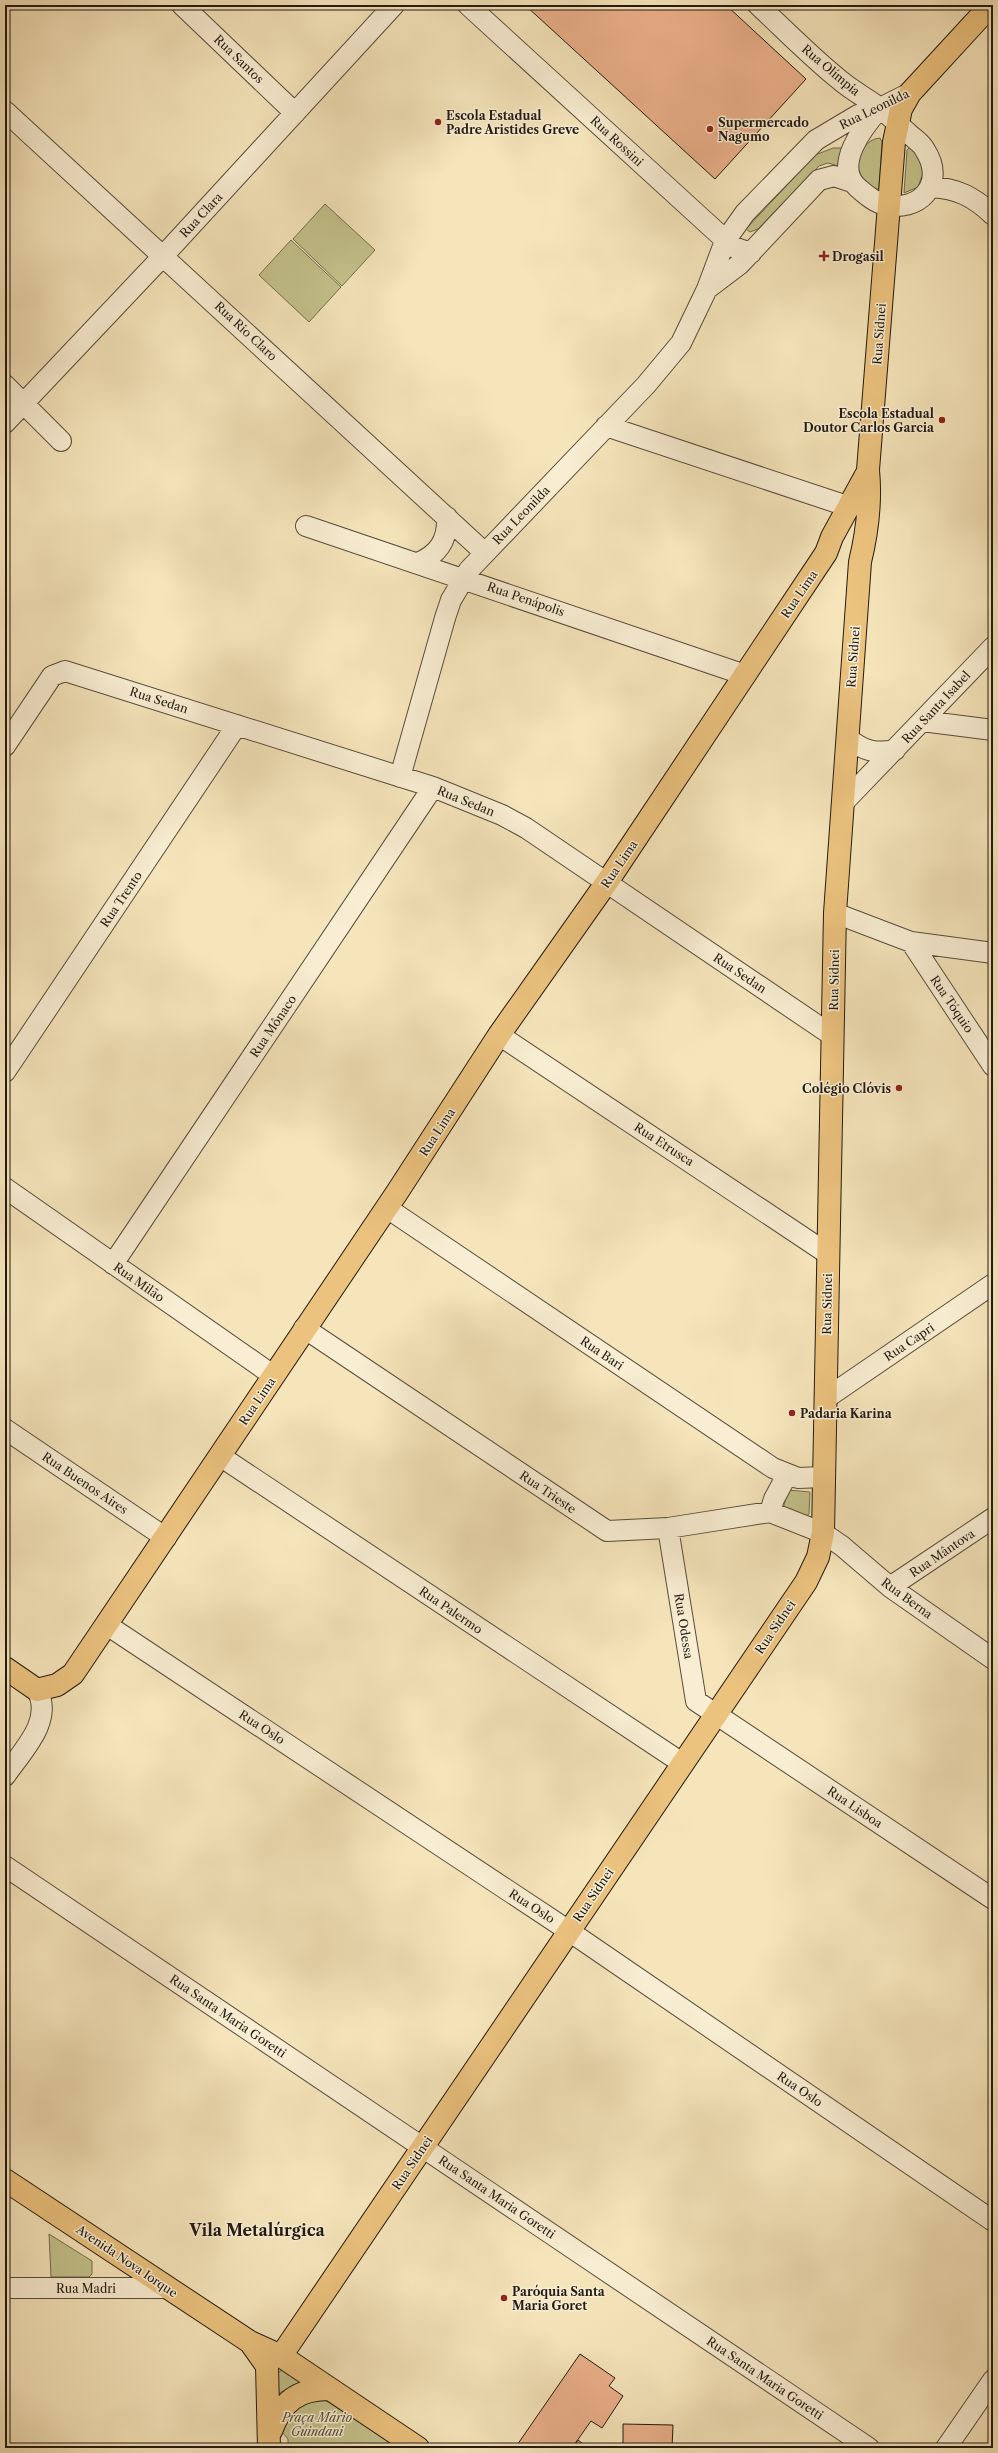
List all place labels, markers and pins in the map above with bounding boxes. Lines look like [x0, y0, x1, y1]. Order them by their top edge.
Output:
place label: Escola Estadual Padre Aristides Greve [446, 108, 579, 137]
place label: Supermercado Nagumo [718, 115, 809, 144]
marker: Escola Estadual Padre Aristides Greve [433, 117, 443, 127]
marker: Supermercado Nagumo [705, 124, 715, 134]
place label: Drogasil [832, 249, 884, 264]
marker: Drogasil [819, 251, 829, 261]
place label: Escola Estadual Doutor Carlos Garcia [803, 406, 935, 435]
marker: Escola Estadual Doutor Carlos Garcia [937, 415, 947, 425]
place label: Colégio Clóvis [802, 1081, 891, 1096]
marker: Colégio Clóvis [894, 1083, 904, 1093]
place label: Padaria Karina [800, 1406, 893, 1421]
marker: Padaria Karina [787, 1408, 797, 1418]
place label: Paróquia Santa Maria Goret [512, 2284, 606, 2313]
marker: Paróquia Santa Maria Goret [499, 2293, 509, 2303]

